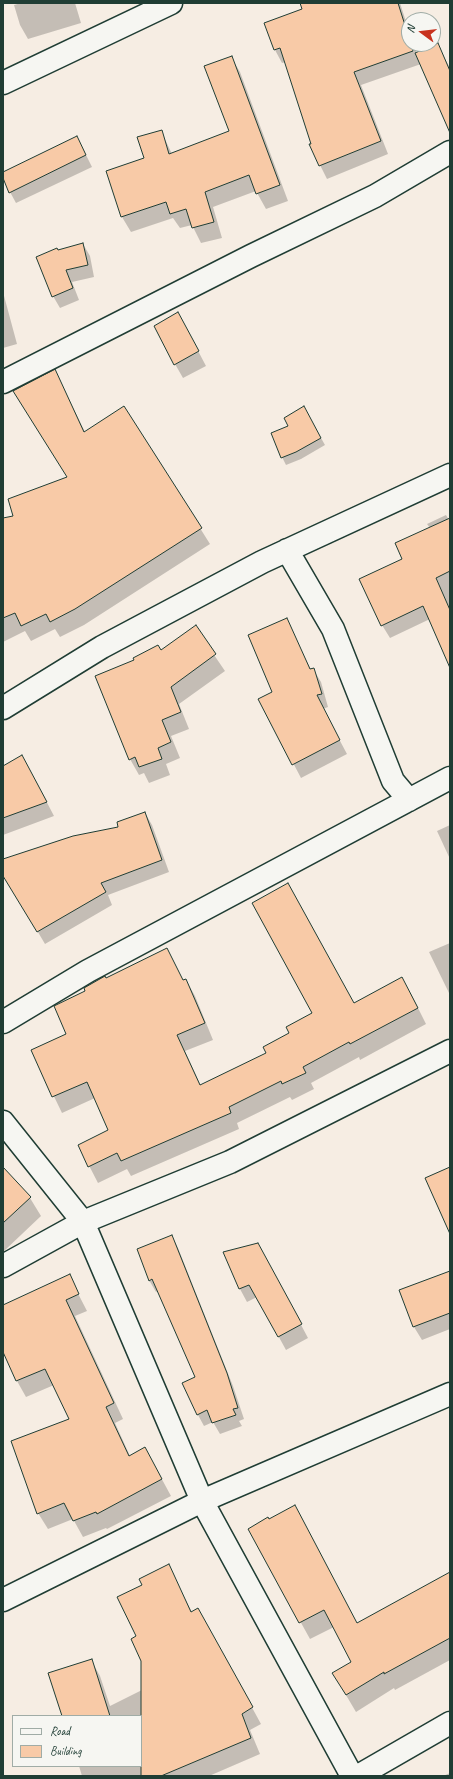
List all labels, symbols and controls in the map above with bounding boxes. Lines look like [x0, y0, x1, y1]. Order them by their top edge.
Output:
north arrow [401, 12, 441, 52]
text: N [403, 24, 418, 34]
legend [12, 1715, 142, 1767]
text: Road [50, 1723, 70, 1739]
text: Building [50, 1743, 82, 1759]

